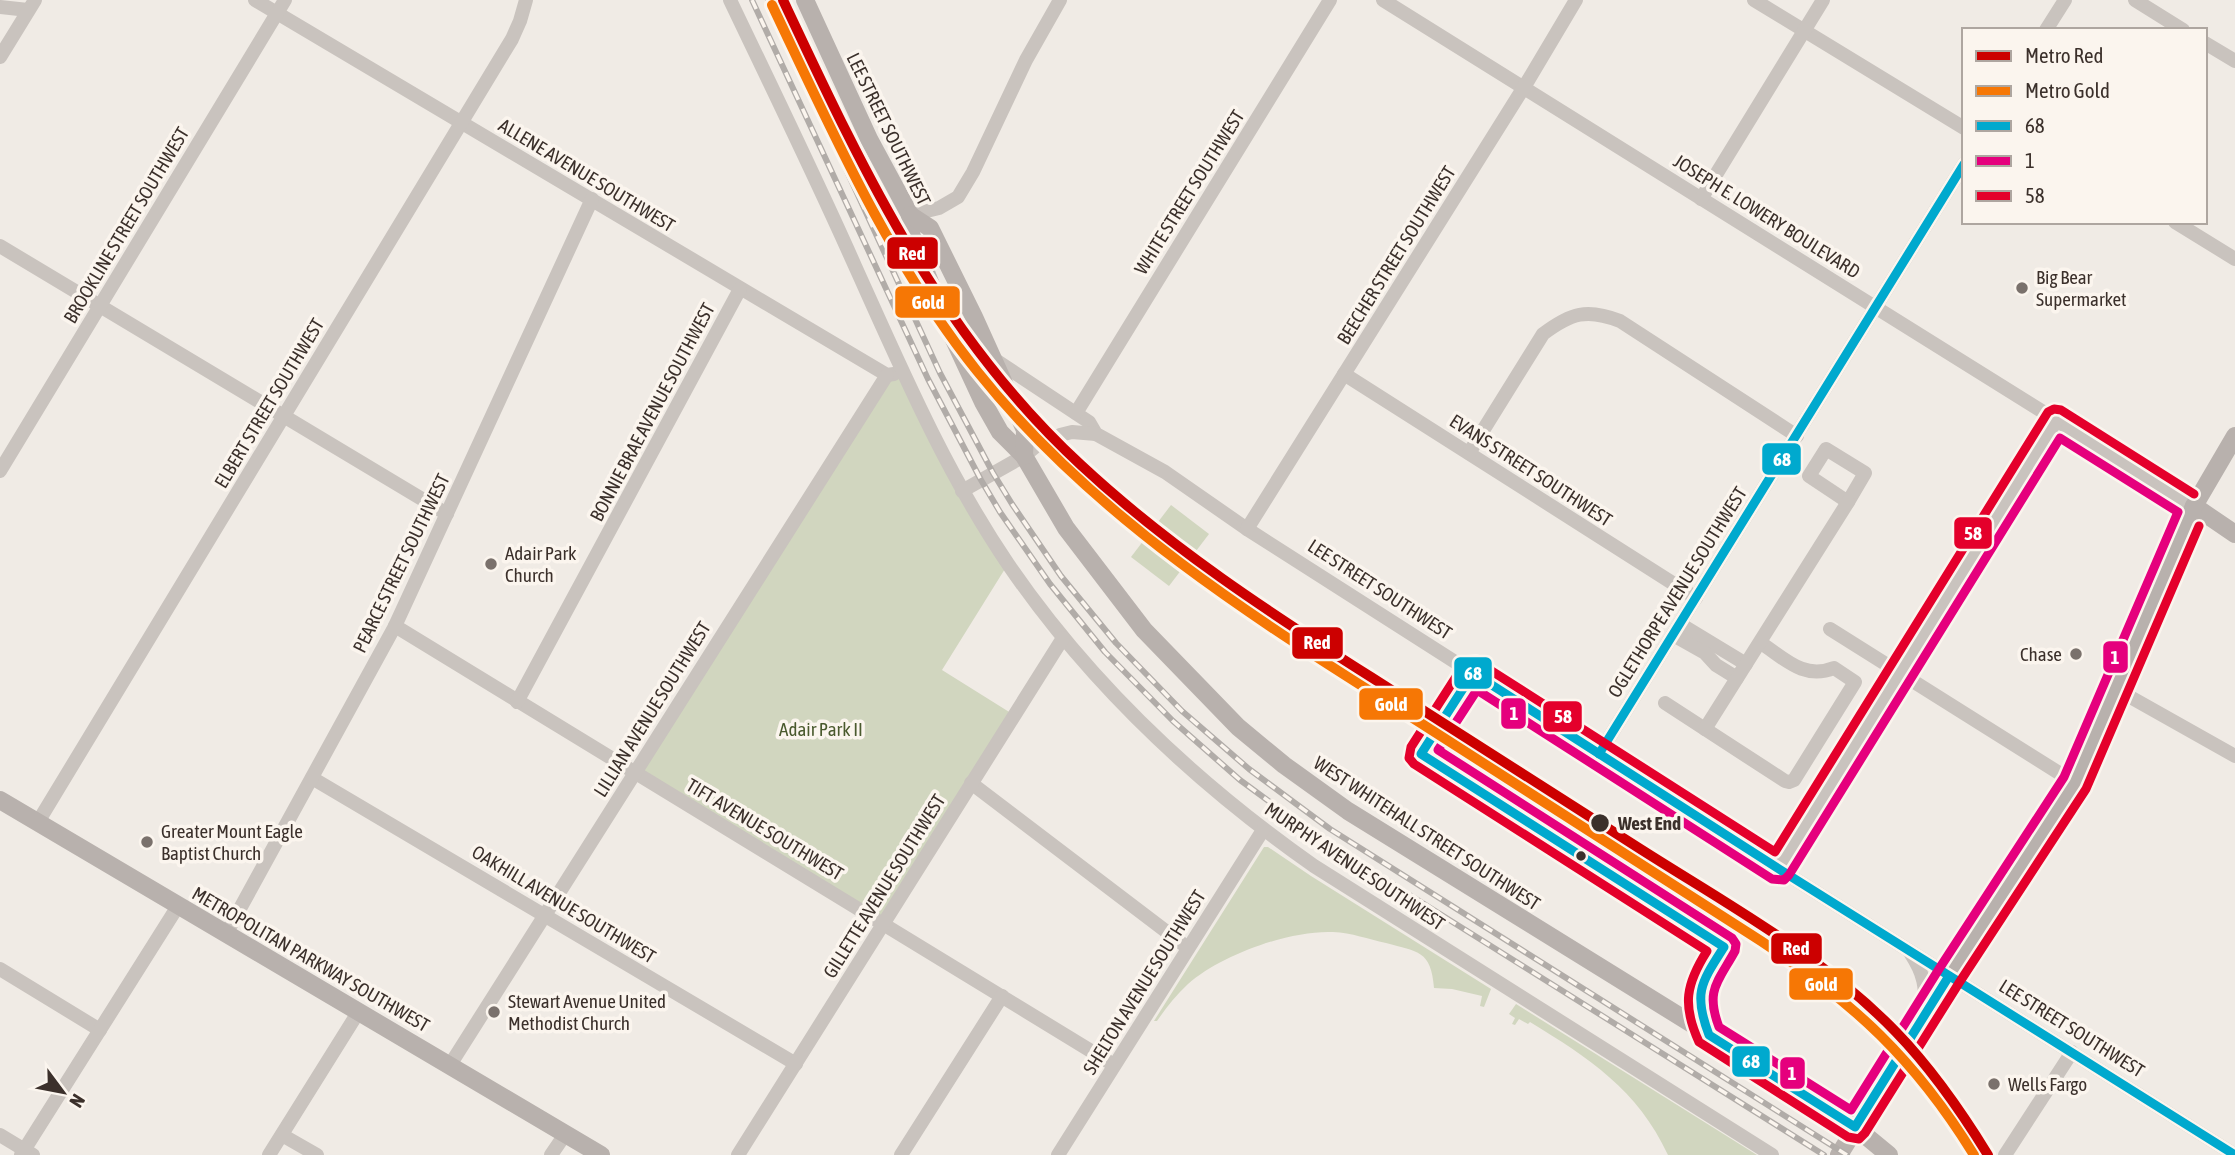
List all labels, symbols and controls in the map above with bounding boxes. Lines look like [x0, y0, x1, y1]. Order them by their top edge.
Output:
legend [1962, 28, 2207, 224]
text: Metro Red [2025, 43, 2103, 67]
street label: LEE STREET SOUTHWEST [843, 49, 936, 209]
text: Metro Gold [2025, 78, 2110, 102]
street label: WHITE STREET SOUTHWEST [1129, 105, 1249, 278]
text: 68 [2025, 113, 2045, 137]
street label: ALLENE AVENUE SOUTHWEST [495, 114, 680, 237]
street label: BROOKLINE STREET SOUTHWEST [59, 122, 194, 327]
text: 1 [2025, 148, 2035, 172]
street label: JOSEPH E. LOWERY BOULEVARD [1670, 150, 1864, 282]
street label: BEECHER STREET SOUTHWEST [1332, 161, 1460, 348]
text: 58 [2025, 183, 2045, 207]
line badge: Red [886, 236, 939, 270]
text: Red [898, 242, 926, 264]
place label: Big Bear Supermarket [2036, 266, 2127, 310]
marker: Big Bear Supermarket [2014, 280, 2030, 296]
line badge: Gold [894, 285, 961, 319]
text: Gold [912, 291, 944, 313]
street label: BONNIE BRAE AVENUE SOUTHWEST [585, 299, 719, 525]
street label: ELBERT STREET SOUTHWEST [210, 314, 329, 492]
street label: EVANS STREET SOUTHWEST [1446, 409, 1617, 531]
line badge: 68 [1761, 442, 1802, 476]
text: 68 [1773, 448, 1791, 470]
street label: PEARCE STREET SOUTHWEST [348, 469, 454, 656]
street label: OGLETHORPE AVENUE SOUTHWEST [1603, 482, 1751, 701]
line badge: 58 [1953, 516, 1993, 550]
text: 58 [1964, 522, 1982, 544]
street label: LEE STREET SOUTHWEST [1304, 534, 1457, 644]
place label: Adair Park Church [505, 542, 577, 586]
marker: Adair Park Church [483, 556, 499, 572]
street label: LILLIAN AVENUE SOUTHWEST [589, 617, 715, 801]
line badge: Red [1291, 626, 1344, 660]
text: Red [1303, 631, 1331, 653]
line badge: 1 [2102, 640, 2129, 674]
place label: Chase [2020, 643, 2062, 665]
marker: Chase [2068, 646, 2084, 662]
text: 1 [2111, 646, 2120, 668]
line badge: 68 [1453, 656, 1493, 690]
text: 68 [1464, 662, 1482, 684]
line badge: Gold [1358, 687, 1424, 721]
text: Gold [1375, 693, 1407, 715]
line badge: 1 [1500, 697, 1527, 730]
line badge: 58 [1542, 700, 1583, 733]
text: 1 [1510, 702, 1519, 724]
text: 58 [1554, 705, 1572, 727]
park label: Adair Park II [779, 718, 863, 740]
street label: WEST WHITEHALL STREET SOUTHWEST [1310, 752, 1545, 915]
street label: TIFT AVENUE SOUTHWEST [683, 773, 848, 885]
street label: GILLETTE AVENUE SOUTHWEST [818, 790, 950, 982]
street label: MURPHY AVENUE SOUTHWEST [1261, 798, 1450, 935]
marker: West End [1589, 812, 1611, 834]
place label: West End [1617, 812, 1681, 834]
place label: Greater Mount Eagle Baptist Church [161, 820, 303, 864]
marker: Greater Mount Eagle Baptist Church [139, 834, 155, 850]
street label: OAKHILL AVENUE SOUTHWEST [468, 840, 660, 968]
unlabelled marker [1574, 849, 1588, 863]
street label: METROPOLITAN PARKWAY SOUTHWEST [188, 882, 434, 1036]
street label: SHELTON AVENUE SOUTHWEST [1078, 885, 1210, 1078]
line badge: Red [1770, 932, 1823, 965]
text: Red [1782, 937, 1810, 959]
line badge: Gold [1788, 967, 1854, 1001]
text: Gold [1805, 973, 1837, 995]
street label: LEE STREET SOUTHWEST [1995, 974, 2149, 1082]
place label: Stewart Avenue United Methodist Church [508, 990, 666, 1034]
marker: Stewart Avenue United Methodist Church [486, 1004, 502, 1020]
line badge: 68 [1731, 1045, 1771, 1078]
text: 68 [1742, 1050, 1760, 1072]
line badge: 1 [1779, 1056, 1806, 1090]
north arrow [28, 1057, 98, 1127]
text: 1 [1788, 1062, 1797, 1084]
place label: Wells Fargo [2008, 1073, 2087, 1095]
marker: Wells Fargo [1986, 1076, 2002, 1092]
text: N [65, 1090, 90, 1112]

